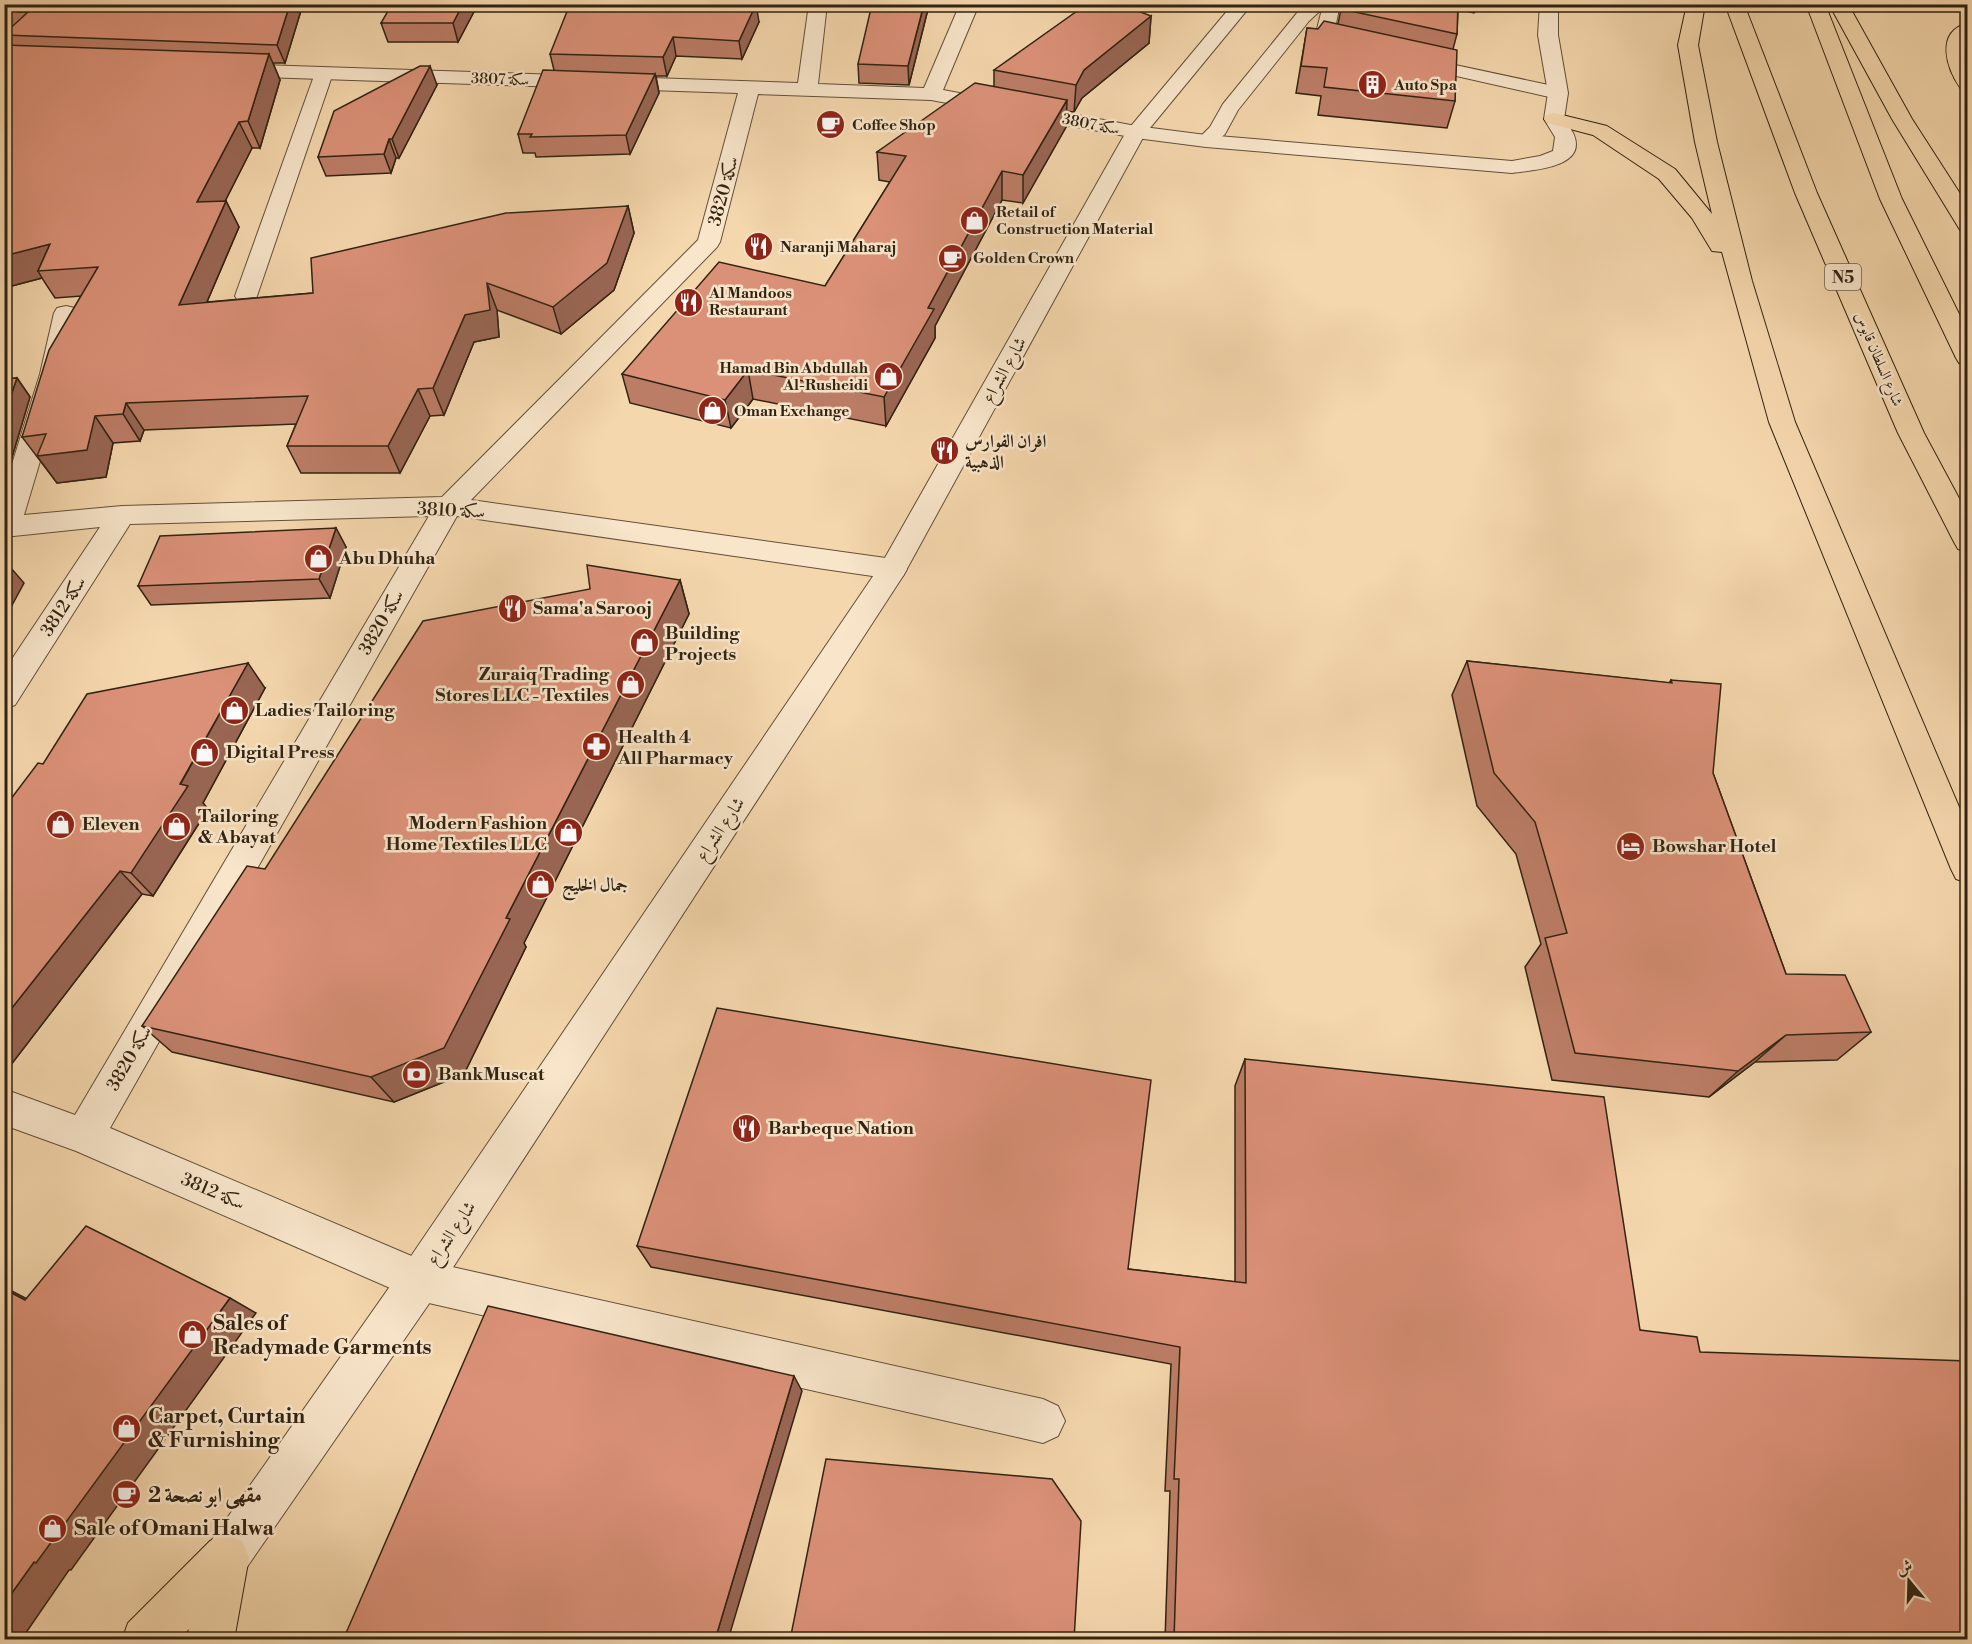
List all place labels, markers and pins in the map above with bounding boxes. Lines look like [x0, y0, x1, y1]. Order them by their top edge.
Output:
building icon: Auto Spa [1357, 69, 1389, 101]
place label: Auto Spa [1393, 76, 1458, 95]
cafe icon: Coffee Shop [815, 109, 847, 141]
place label: Coffee Shop [852, 116, 936, 135]
place label: Retail of Construction Material [996, 203, 1153, 239]
shop icon: Retail of Construction Material [959, 205, 991, 237]
restaurant icon: Naranji Maharaj [743, 231, 775, 263]
place label: Naranji Maharaj [780, 238, 896, 257]
cafe icon: Golden Crown [936, 242, 968, 274]
place label: Golden Crown [973, 249, 1075, 268]
place label: Al Mandoos Restaurant [708, 284, 792, 320]
restaurant icon: Al Mandoos Restaurant [672, 286, 704, 318]
place label: Hamad Bin Abdullah Al-Rusheidi [719, 359, 869, 395]
shop icon: Hamad Bin Abdullah Al-Rusheidi [873, 361, 905, 393]
shop icon: Oman Exchange [697, 395, 729, 427]
place label: Oman Exchange [734, 402, 849, 421]
place label: افران الفوارس الذهبية [965, 430, 1047, 474]
restaurant icon: افران الفوارس الذهبية [928, 435, 960, 467]
shop icon: Abu Dhuha [302, 542, 334, 574]
place label: Abu Dhuha [338, 547, 436, 570]
restaurant icon: Sama'a Sarooj [496, 592, 528, 624]
place label: Sama'a Sarooj [533, 597, 652, 620]
place label: Building Projects [665, 622, 740, 666]
shop icon: Building Projects [628, 627, 660, 659]
place label: Zuraiq Trading Stores LLC - Textiles [435, 663, 610, 707]
shop icon: Zuraiq Trading Stores LLC - Textiles [614, 668, 646, 700]
shop icon: Ladies Tailoring [218, 694, 250, 726]
place label: Ladies Tailoring [255, 699, 395, 722]
place label: Health 4 All Pharmacy [617, 726, 734, 770]
pharmacy icon: Health 4 All Pharmacy [581, 731, 613, 763]
shop icon: Digital Press [189, 736, 221, 768]
place label: Digital Press [226, 741, 335, 764]
place label: Tailoring & Abayat [198, 805, 279, 849]
shop icon: Eleven [45, 808, 77, 840]
shop icon: Tailoring & Abayat [161, 810, 193, 842]
place label: Modern Fashion Home Textiles LLC [386, 812, 547, 856]
place label: Eleven [82, 813, 139, 836]
shop icon: Modern Fashion Home Textiles LLC [552, 817, 584, 849]
hotel icon: Bowshar Hotel [1615, 830, 1647, 862]
place label: Bowshar Hotel [1652, 835, 1777, 858]
shop icon: جمال الخليج [525, 869, 557, 901]
place label: جمال الخليج [562, 874, 628, 901]
bank icon: BankMuscat [401, 1058, 433, 1090]
place label: BankMuscat [438, 1063, 545, 1086]
restaurant icon: Barbeque Nation [731, 1112, 763, 1144]
place label: Barbeque Nation [768, 1117, 914, 1140]
place label: Sales of Readymade Garments [213, 1311, 432, 1361]
shop icon: Sales of Readymade Garments [176, 1319, 208, 1351]
place label: Carpet, Curtain & Furnishing [148, 1404, 305, 1454]
shop icon: Carpet, Curtain & Furnishing [111, 1412, 143, 1444]
cafe icon: مقهى ابو نصحة 2 [111, 1479, 143, 1511]
place label: مقهى ابو نصحة 2 [148, 1483, 262, 1509]
shop icon: Sale of Omani Halwa [37, 1512, 69, 1544]
place label: Sale of Omani Halwa [74, 1516, 274, 1542]

